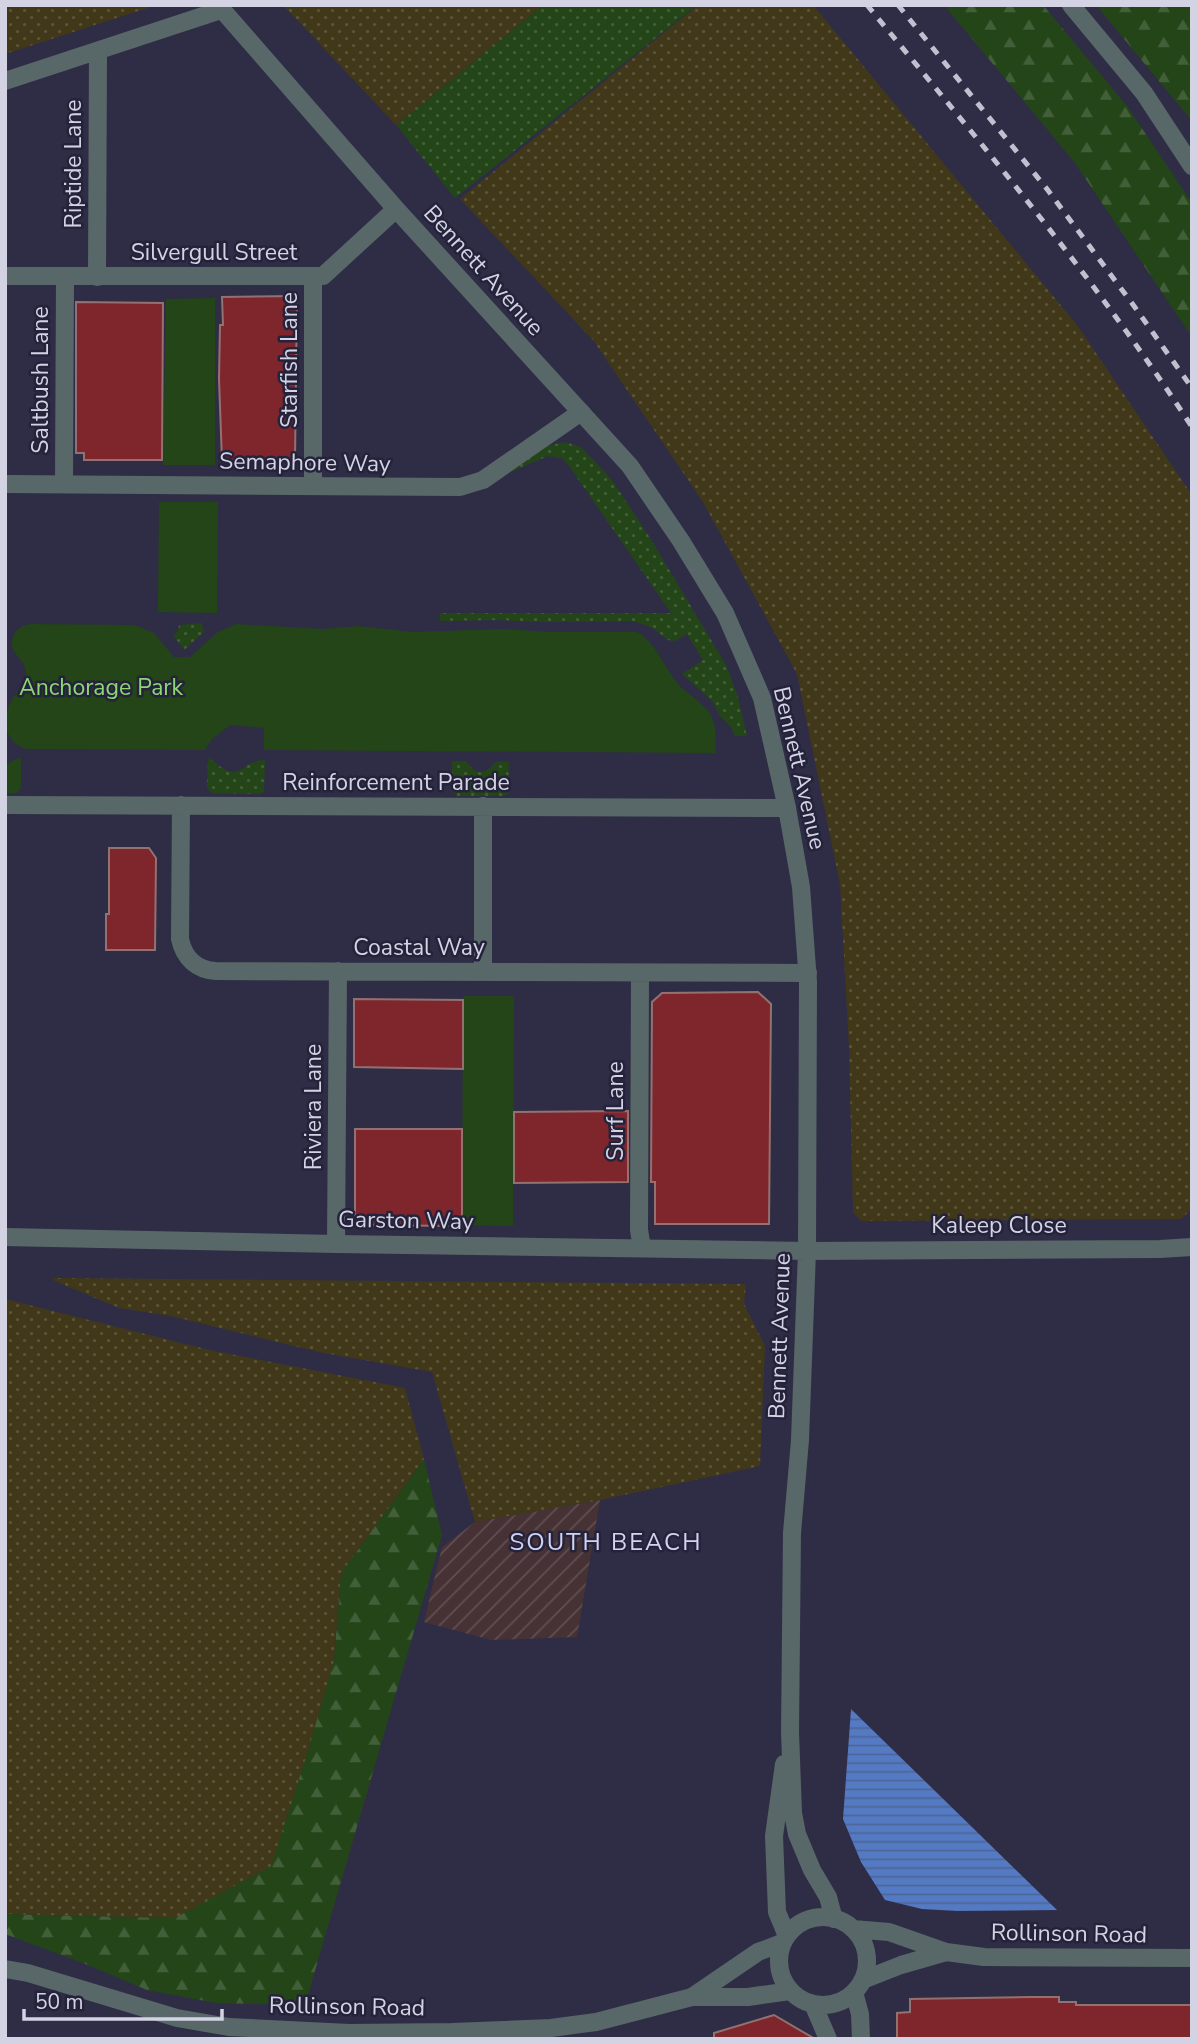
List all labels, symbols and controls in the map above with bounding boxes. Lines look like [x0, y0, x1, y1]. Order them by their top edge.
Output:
street label: Riptide Lane [58, 100, 89, 228]
street label: Bennett Avenue [417, 198, 551, 342]
street label: Silvergull Street [131, 237, 298, 268]
street label: Starfish Lane [274, 292, 305, 428]
street label: Saltbush Lane [25, 306, 56, 454]
street label: Semaphore Way [219, 446, 391, 479]
park label: Anchorage Park [19, 672, 184, 703]
street label: Bennett Avenue [766, 684, 833, 853]
street label: Reinforcement Parade [282, 767, 510, 798]
street label: Coastal Way [353, 932, 485, 963]
street label: Riviera Lane [298, 1044, 329, 1170]
street label: Surf Lane [600, 1061, 631, 1161]
street label: Garston Way [338, 1204, 474, 1237]
street label: Kaleep Close [931, 1210, 1067, 1241]
street label: Bennett Avenue [761, 1252, 798, 1420]
district label: SOUTH BEACH [509, 1526, 703, 1558]
street label: Rollinson Road [991, 1917, 1147, 1950]
scale bar [24, 1978, 222, 2022]
text: 50 m [35, 1988, 84, 2016]
street label: Rollinson Road [269, 1990, 425, 2023]

